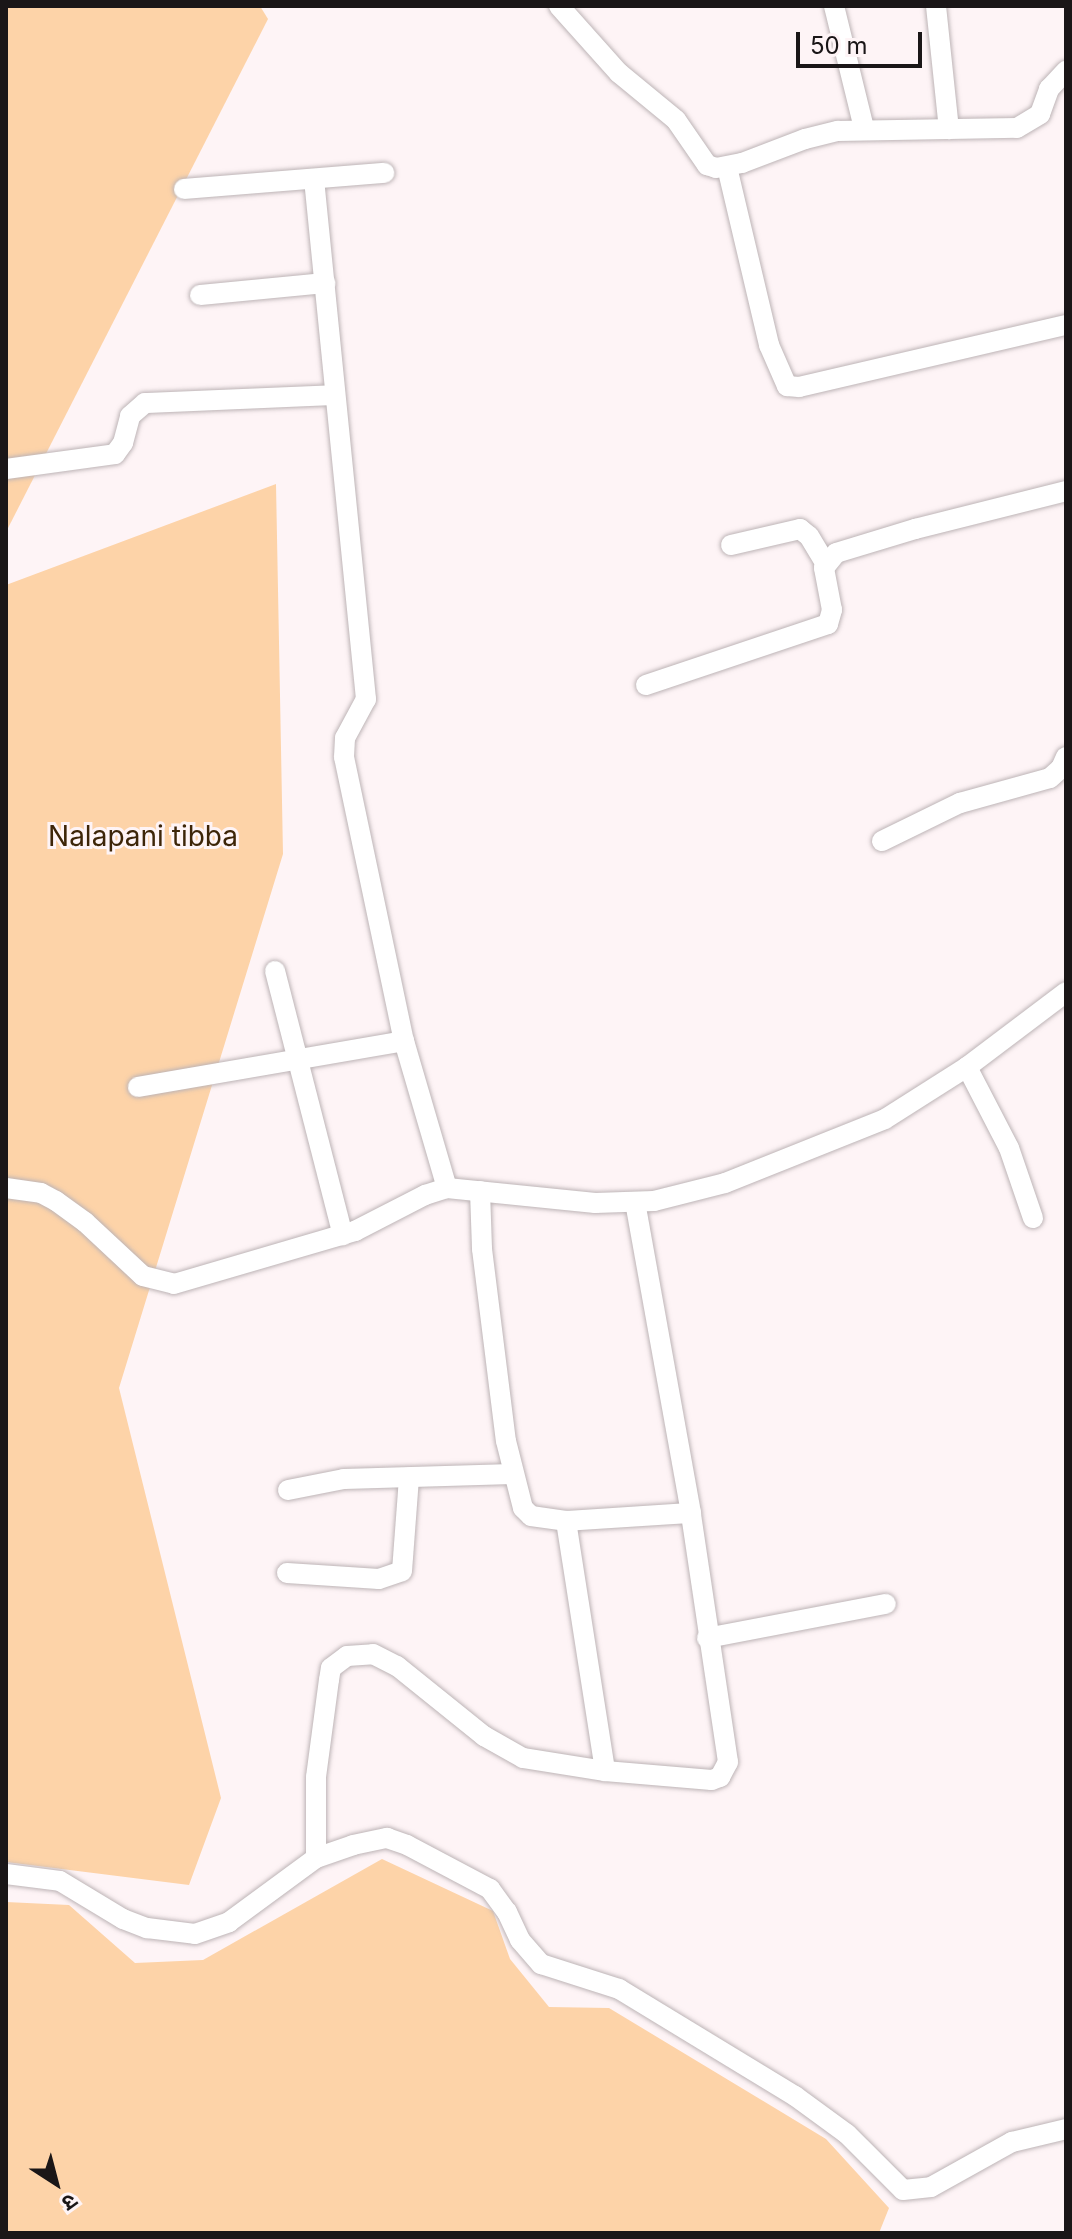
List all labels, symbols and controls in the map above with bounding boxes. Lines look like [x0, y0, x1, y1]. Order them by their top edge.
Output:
scale bar [800, 16, 926, 66]
text: 50 m [810, 31, 868, 60]
park label: Nalapani tibba [48, 819, 238, 853]
north arrow [16, 2143, 96, 2223]
text: उ [57, 2188, 83, 2217]

